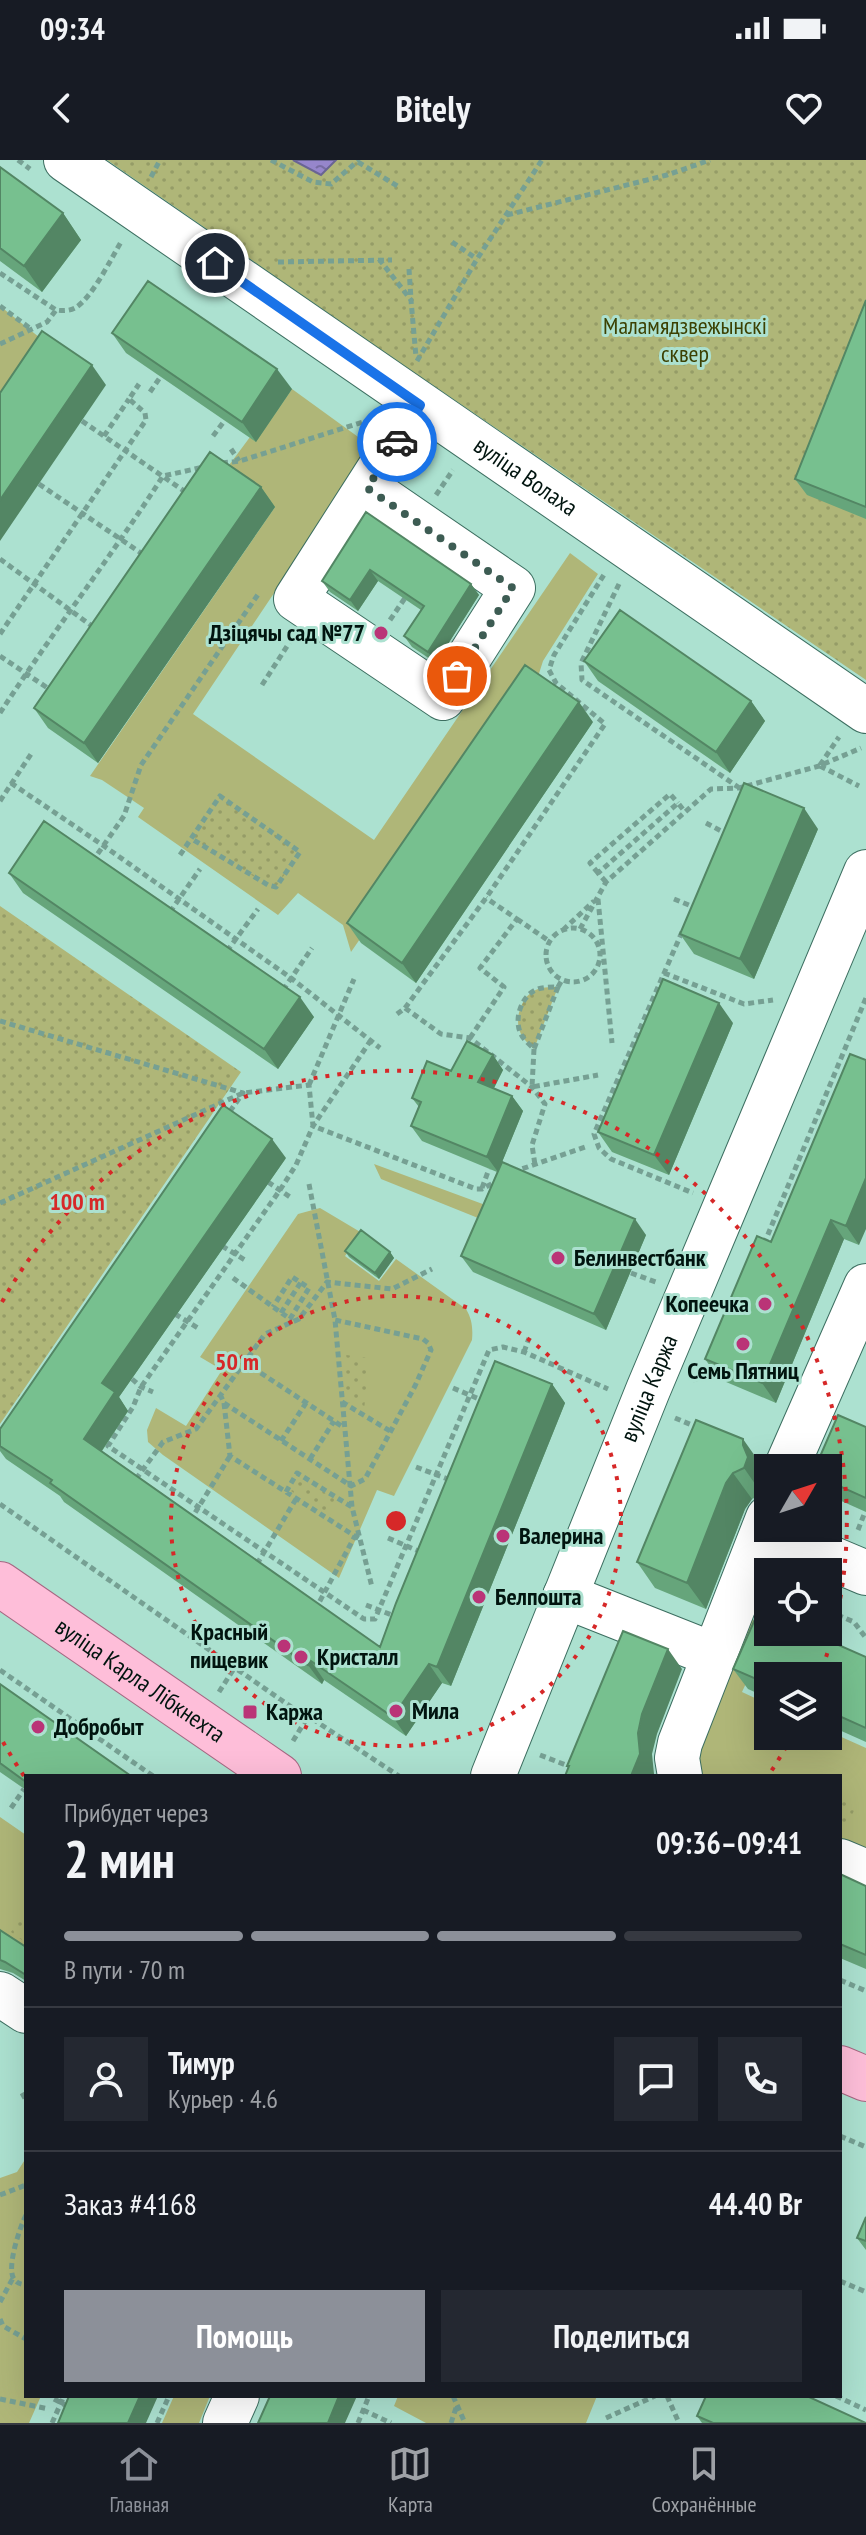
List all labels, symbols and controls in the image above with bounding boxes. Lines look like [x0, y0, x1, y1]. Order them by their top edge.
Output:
text: 09:34 [40, 9, 105, 48]
text: Bitely [396, 85, 470, 132]
icon: back [40, 86, 84, 130]
icon: heart [782, 86, 826, 130]
pin [181, 229, 249, 297]
icon: home [193, 241, 237, 285]
park label: Маламядзвежынскі сквер [603, 310, 767, 369]
courier [357, 402, 437, 482]
icon: car [375, 420, 419, 464]
street label: вуліца Волаха [468, 430, 584, 523]
place label: Дзіцячы сад №77 [209, 617, 365, 648]
marker: Дзіцячы сад №77 [372, 624, 390, 642]
pin [423, 642, 491, 710]
icon: bag [435, 654, 479, 698]
text: 100 m [49, 1186, 105, 1217]
place label: Белинвестбанк [574, 1242, 706, 1273]
marker: Белинвестбанк [549, 1249, 567, 1267]
place label: Копеечка [666, 1288, 749, 1319]
marker: Копеечка [756, 1295, 774, 1313]
street label: вуліца Каржа [613, 1330, 685, 1446]
marker: Семь Пятниц [734, 1335, 752, 1353]
text: 50 m [215, 1346, 259, 1377]
place label: Семь Пятниц [687, 1355, 799, 1386]
north arrow [754, 1454, 842, 1542]
map controls [754, 1454, 842, 1750]
centre of rings [382, 1507, 410, 1535]
place label: Валерина [519, 1520, 604, 1551]
marker: Валерина [494, 1527, 512, 1545]
button: locate [754, 1558, 842, 1646]
place label: Белпошта [495, 1581, 582, 1612]
marker: Белпошта [470, 1588, 488, 1606]
street label: вуліца Карла Лібкнехта [49, 1611, 231, 1749]
place label: Красный пищевик [190, 1616, 268, 1675]
marker: Красный пищевик [275, 1637, 293, 1655]
place label: Кристалл [317, 1641, 398, 1672]
marker: Кристалл [292, 1648, 310, 1666]
button: layers [754, 1662, 842, 1750]
place label: Мила [412, 1695, 459, 1726]
place label: Каржа [266, 1696, 323, 1727]
marker: Мила [387, 1702, 405, 1720]
marker: Каржа [241, 1703, 259, 1721]
place label: Добробыт [54, 1711, 144, 1742]
marker: Добробыт [29, 1718, 47, 1736]
text: Прибудет через [64, 1796, 208, 1829]
text: 09:36–09:41 [656, 1823, 802, 1862]
text: 2 мин [64, 1825, 175, 1892]
text: В пути · 70 m [64, 1953, 185, 1986]
button: person [64, 2037, 148, 2121]
button: chat [614, 2037, 698, 2121]
button: phone [718, 2037, 802, 2121]
text: Тимур [168, 2043, 235, 2082]
text: Курьер · 4.6 [168, 2082, 278, 2115]
text: Заказ #4168 [64, 2184, 197, 2223]
text: 44.40 Br [709, 2184, 802, 2223]
button: Помощь [64, 2290, 425, 2382]
button: Поделиться [441, 2290, 802, 2382]
tab: Главная [110, 2442, 169, 2518]
tab: Карта [388, 2442, 433, 2518]
tab: Сохранённые [652, 2442, 757, 2518]

